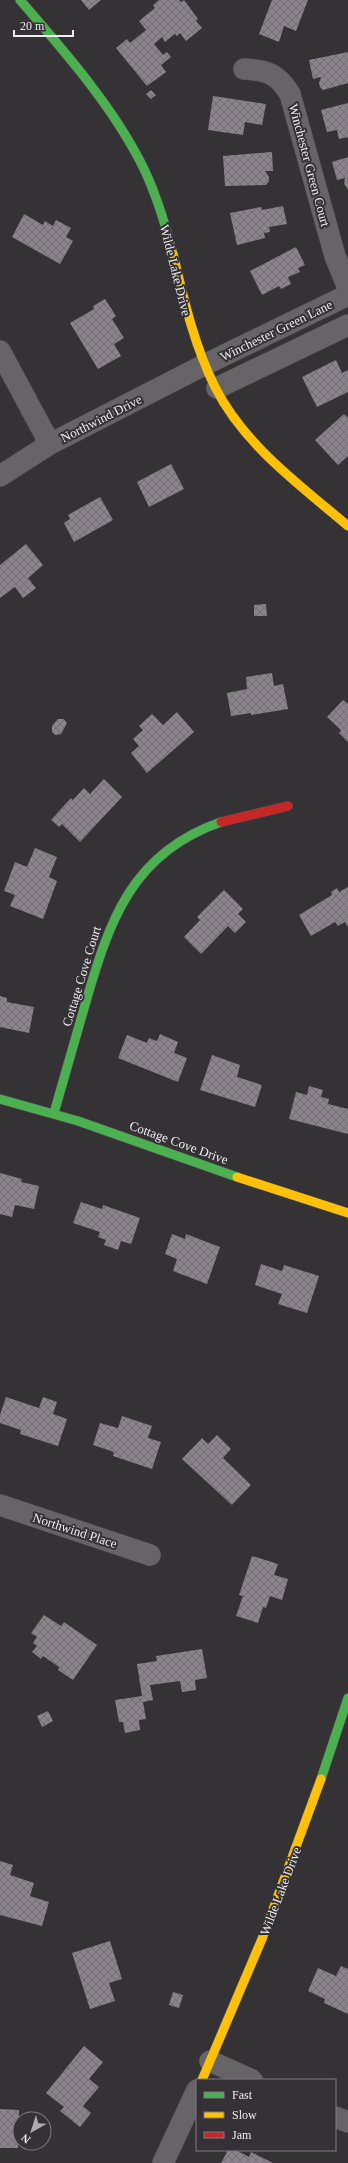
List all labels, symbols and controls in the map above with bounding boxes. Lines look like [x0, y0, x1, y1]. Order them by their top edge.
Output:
scale bar [14, 12, 73, 38]
text: 20 m [20, 19, 45, 33]
street label: Winchester Green Court [286, 102, 333, 229]
street label: Wilde Lake Drive [157, 223, 194, 317]
street label: Winchester Green Lane [218, 297, 335, 364]
street label: Northwind Drive [58, 391, 145, 445]
street label: Cottage Cove Court [59, 924, 104, 1028]
street label: Cottage Cove Drive [127, 1118, 230, 1167]
street label: Northwind Place [31, 1510, 119, 1551]
street label: Wilde Lake Drive [257, 1845, 304, 1937]
legend [196, 2079, 336, 2151]
text: Fast [232, 2088, 253, 2102]
text: Slow [232, 2108, 257, 2122]
north arrow [12, 2111, 52, 2151]
text: Jam [232, 2128, 252, 2142]
text: N [19, 2132, 33, 2146]

